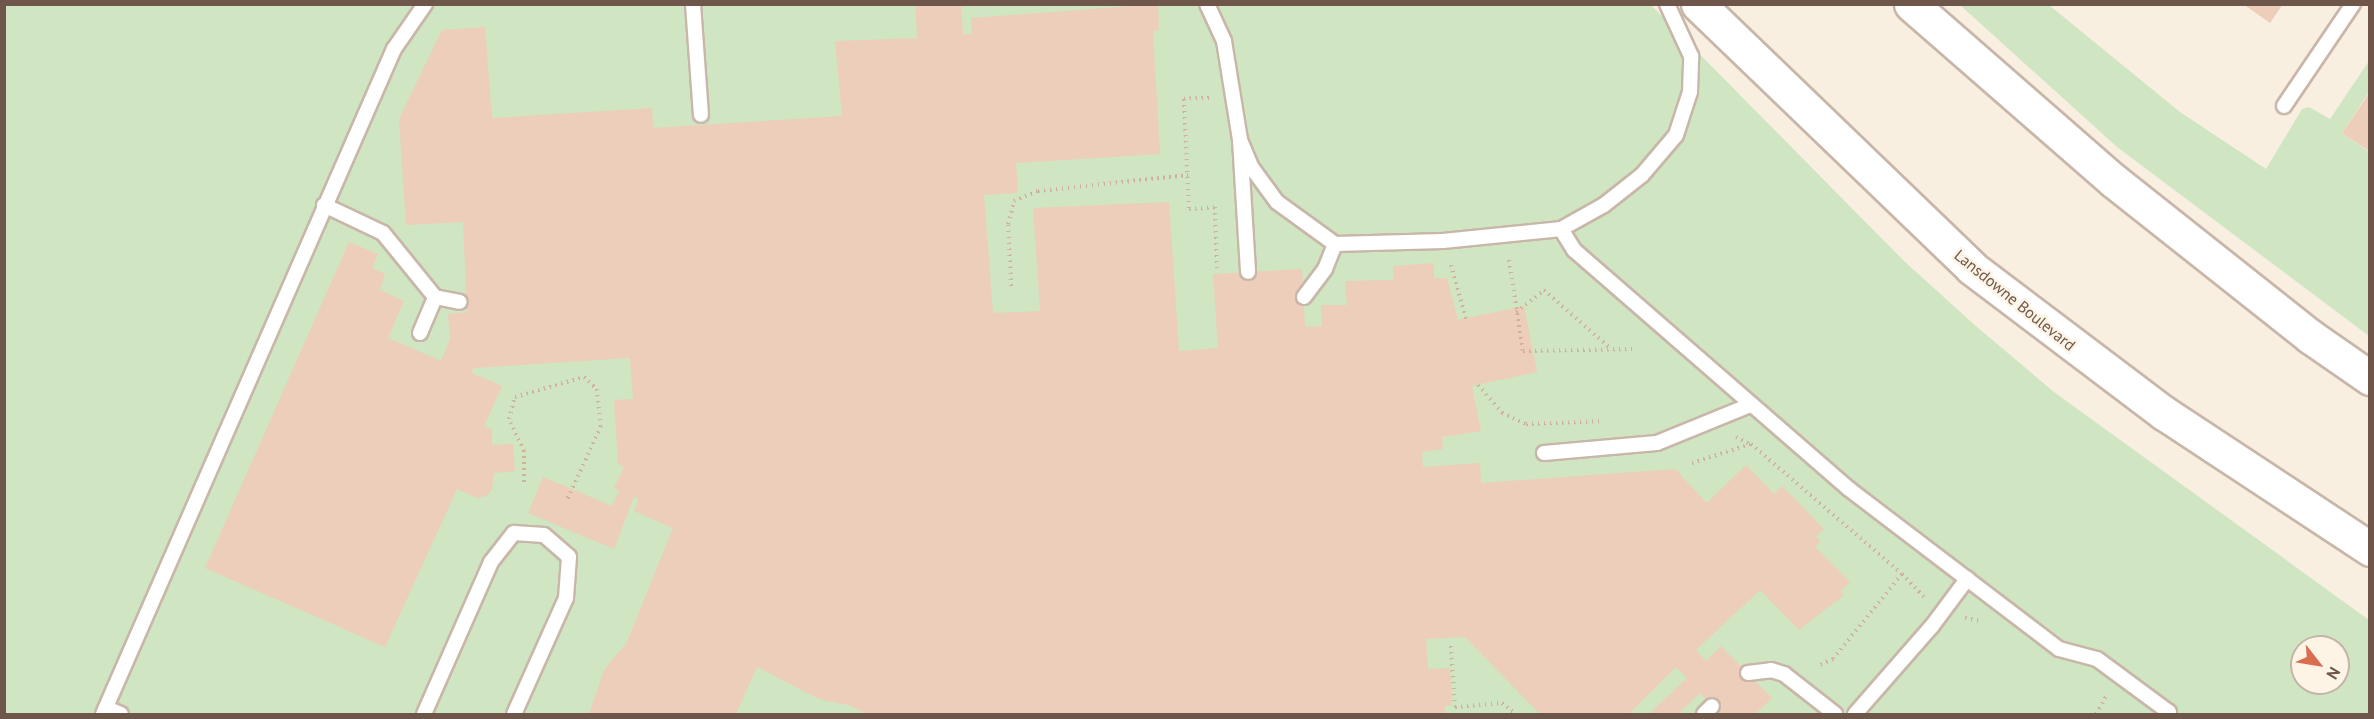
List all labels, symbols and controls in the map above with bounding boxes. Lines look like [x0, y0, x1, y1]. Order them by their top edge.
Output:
street label: Lansdowne Boulevard [1951, 245, 2079, 355]
north arrow [2290, 635, 2350, 695]
text: N [2322, 664, 2345, 683]

